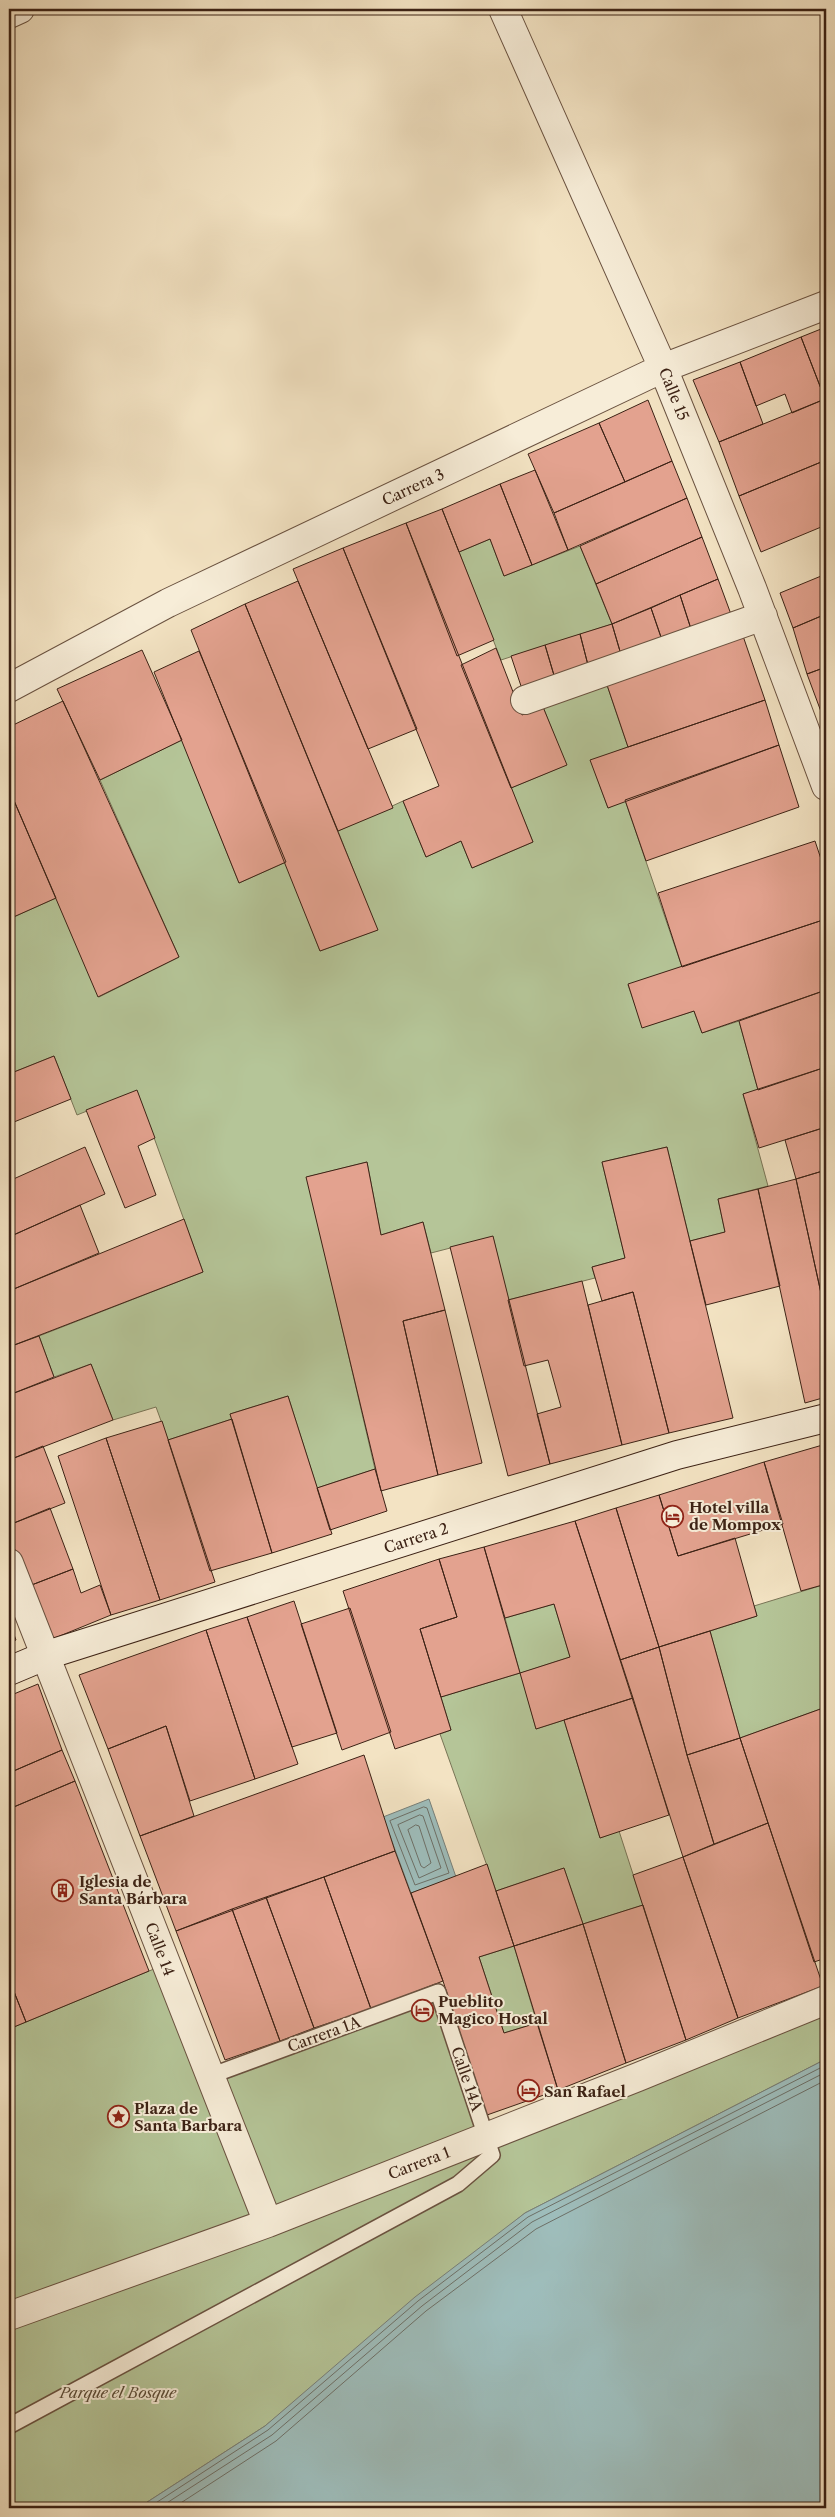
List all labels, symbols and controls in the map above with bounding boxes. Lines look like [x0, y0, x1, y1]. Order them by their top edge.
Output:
street label: Calle 15 [655, 365, 693, 423]
street label: Carrera 3 [379, 464, 447, 510]
place label: Hotel villa de Mompox [689, 1498, 781, 1534]
hotel icon: Hotel villa de Mompox [661, 1504, 685, 1528]
street label: Carrera 2 [381, 1519, 451, 1557]
place label: Iglesia de Santa Bárbara [79, 1872, 188, 1908]
building icon: Iglesia de Santa Bárbara [51, 1878, 75, 1902]
street label: Calle 14 [141, 1920, 179, 1978]
place label: Pueblito Magico Hostal [438, 1992, 548, 2028]
hotel icon: Pueblito Magico Hostal [410, 1998, 434, 2022]
street label: Carrera 1A [285, 2012, 364, 2056]
street label: Calle 14A [447, 2044, 487, 2115]
hotel icon: San Rafael [516, 2079, 540, 2103]
place label: San Rafael [544, 2082, 626, 2101]
place label: Plaza de Santa Barbara [134, 2099, 243, 2135]
place icon: Plaza de Santa Barbara [106, 2105, 130, 2129]
street label: Carrera 1 [385, 2142, 453, 2183]
park label: Parque el Bosque [59, 2383, 177, 2402]

